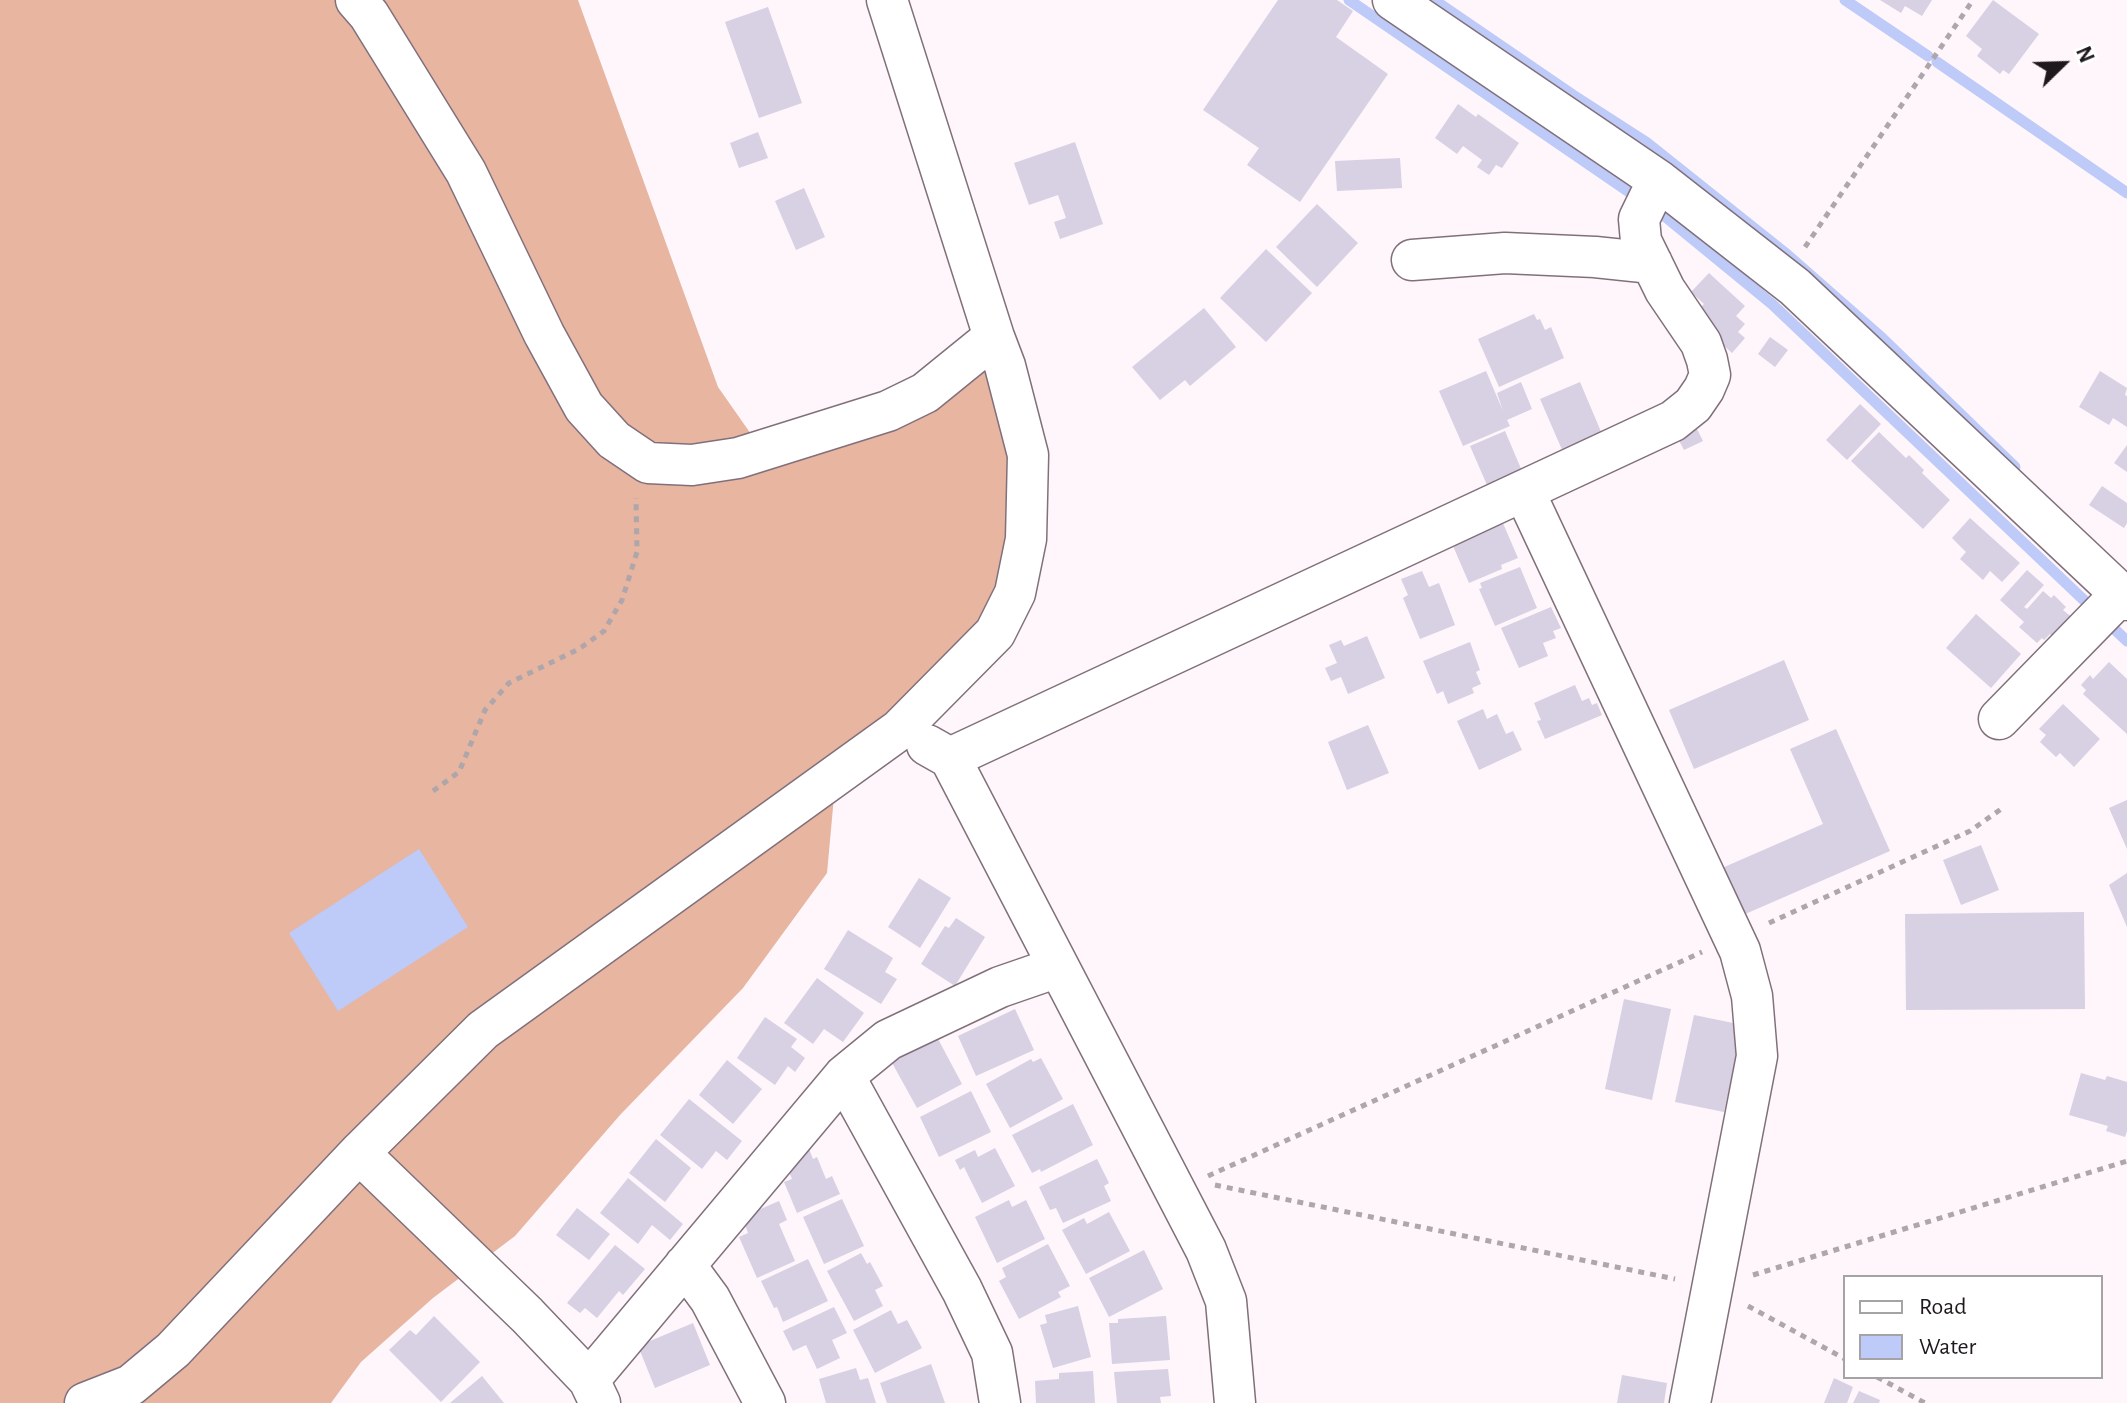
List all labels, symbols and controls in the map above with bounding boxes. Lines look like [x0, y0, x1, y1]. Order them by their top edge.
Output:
north arrow [2023, 24, 2103, 104]
text: N [2072, 43, 2098, 66]
legend [1843, 1275, 2103, 1379]
text: Road [1919, 1295, 1967, 1319]
text: Water [1919, 1335, 1976, 1359]

